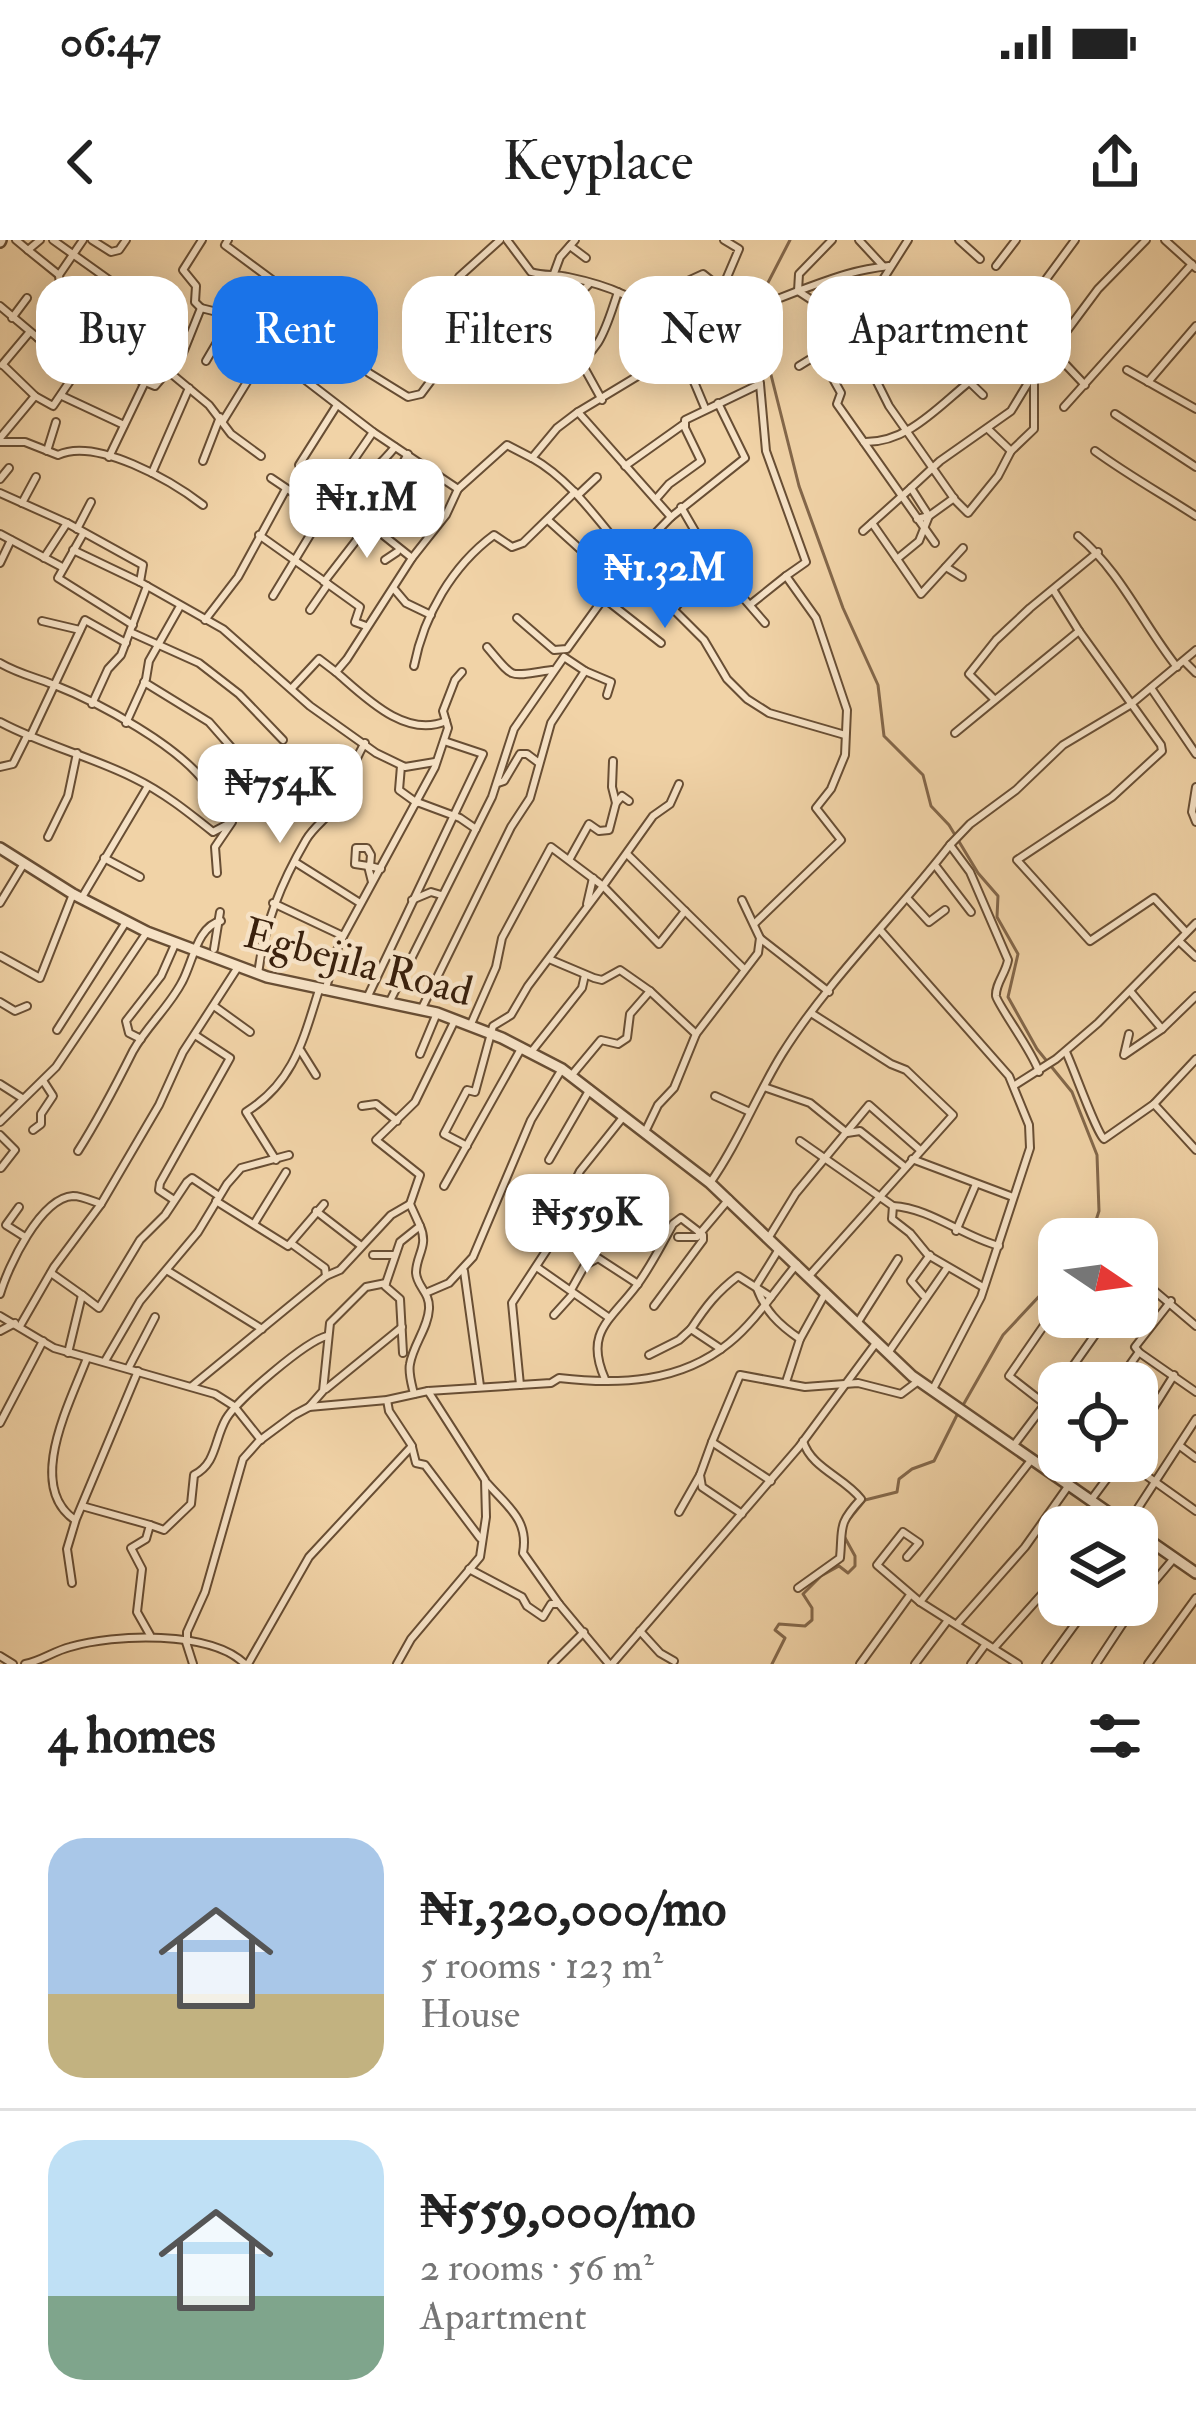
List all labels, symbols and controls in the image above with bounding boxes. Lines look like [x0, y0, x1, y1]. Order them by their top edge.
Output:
text: 06:47 [60, 14, 161, 70]
text: Keyplace [503, 128, 693, 196]
icon: back [48, 129, 114, 195]
icon: share [1082, 129, 1148, 195]
chip: Buy [36, 276, 188, 384]
chip: Rent [212, 276, 378, 384]
chip: Filters [402, 276, 595, 384]
chip: New [619, 276, 783, 384]
chip: Apartment [807, 276, 1071, 384]
pin: ₦1.1M [283, 459, 451, 561]
text: ₦1.1M [316, 473, 418, 522]
pin: ₦1.32M [567, 529, 763, 631]
text: ₦1.32M [604, 543, 726, 592]
pin: ₦754K [196, 744, 364, 846]
text: ₦754K [225, 758, 335, 807]
street label: Egbejila Road [238, 908, 478, 1019]
pin: ₦559K [503, 1174, 671, 1276]
text: ₦559K [532, 1188, 642, 1237]
north arrow [1038, 1218, 1158, 1338]
map controls [1038, 1218, 1158, 1626]
button: locate [1038, 1362, 1158, 1482]
button: layers [1038, 1506, 1158, 1626]
icon: filters [1082, 1703, 1148, 1769]
text: 4 homes [48, 1704, 216, 1768]
text: ₦1,320,000/mo [420, 1877, 726, 1941]
icon: home [144, 1886, 288, 2030]
text: 5 rooms · 123 m² [420, 1941, 663, 1990]
text: House [420, 1990, 520, 2039]
text: ₦559,000/mo [420, 2179, 696, 2243]
icon: home [144, 2188, 288, 2332]
text: 2 rooms · 56 m² [420, 2243, 654, 2292]
text: Apartment [420, 2292, 587, 2341]

